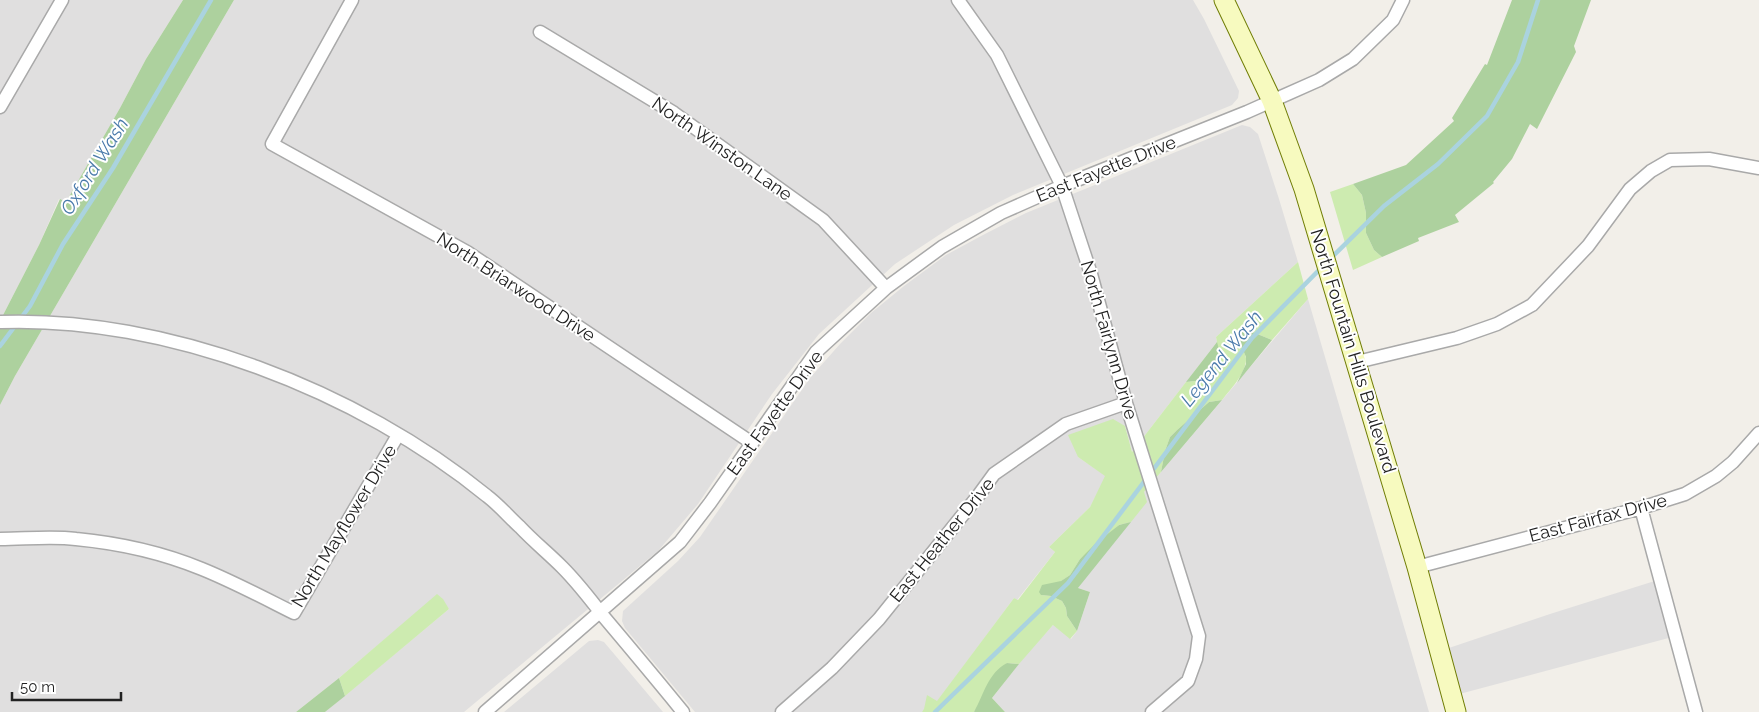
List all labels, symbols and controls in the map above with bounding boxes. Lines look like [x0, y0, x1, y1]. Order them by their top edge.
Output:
street label: North Winston Lane [648, 92, 797, 205]
water label: Oxford Wash [56, 114, 132, 218]
street label: East Fayette Drive [1033, 131, 1179, 206]
street label: North Fountain Hills Boulevard [1306, 226, 1401, 475]
street label: North Briarwood Drive [433, 227, 600, 346]
street label: North Fairlynn Drive [1077, 258, 1142, 422]
water label: Legend Wash [1176, 306, 1266, 410]
street label: East Fayette Drive [722, 346, 827, 479]
street label: North Mayflower Drive [287, 440, 401, 611]
street label: East Heather Drive [885, 473, 998, 606]
street label: East Fairfax Drive [1527, 489, 1669, 546]
scale bar [12, 670, 121, 702]
text: 50 m [20, 678, 55, 696]

